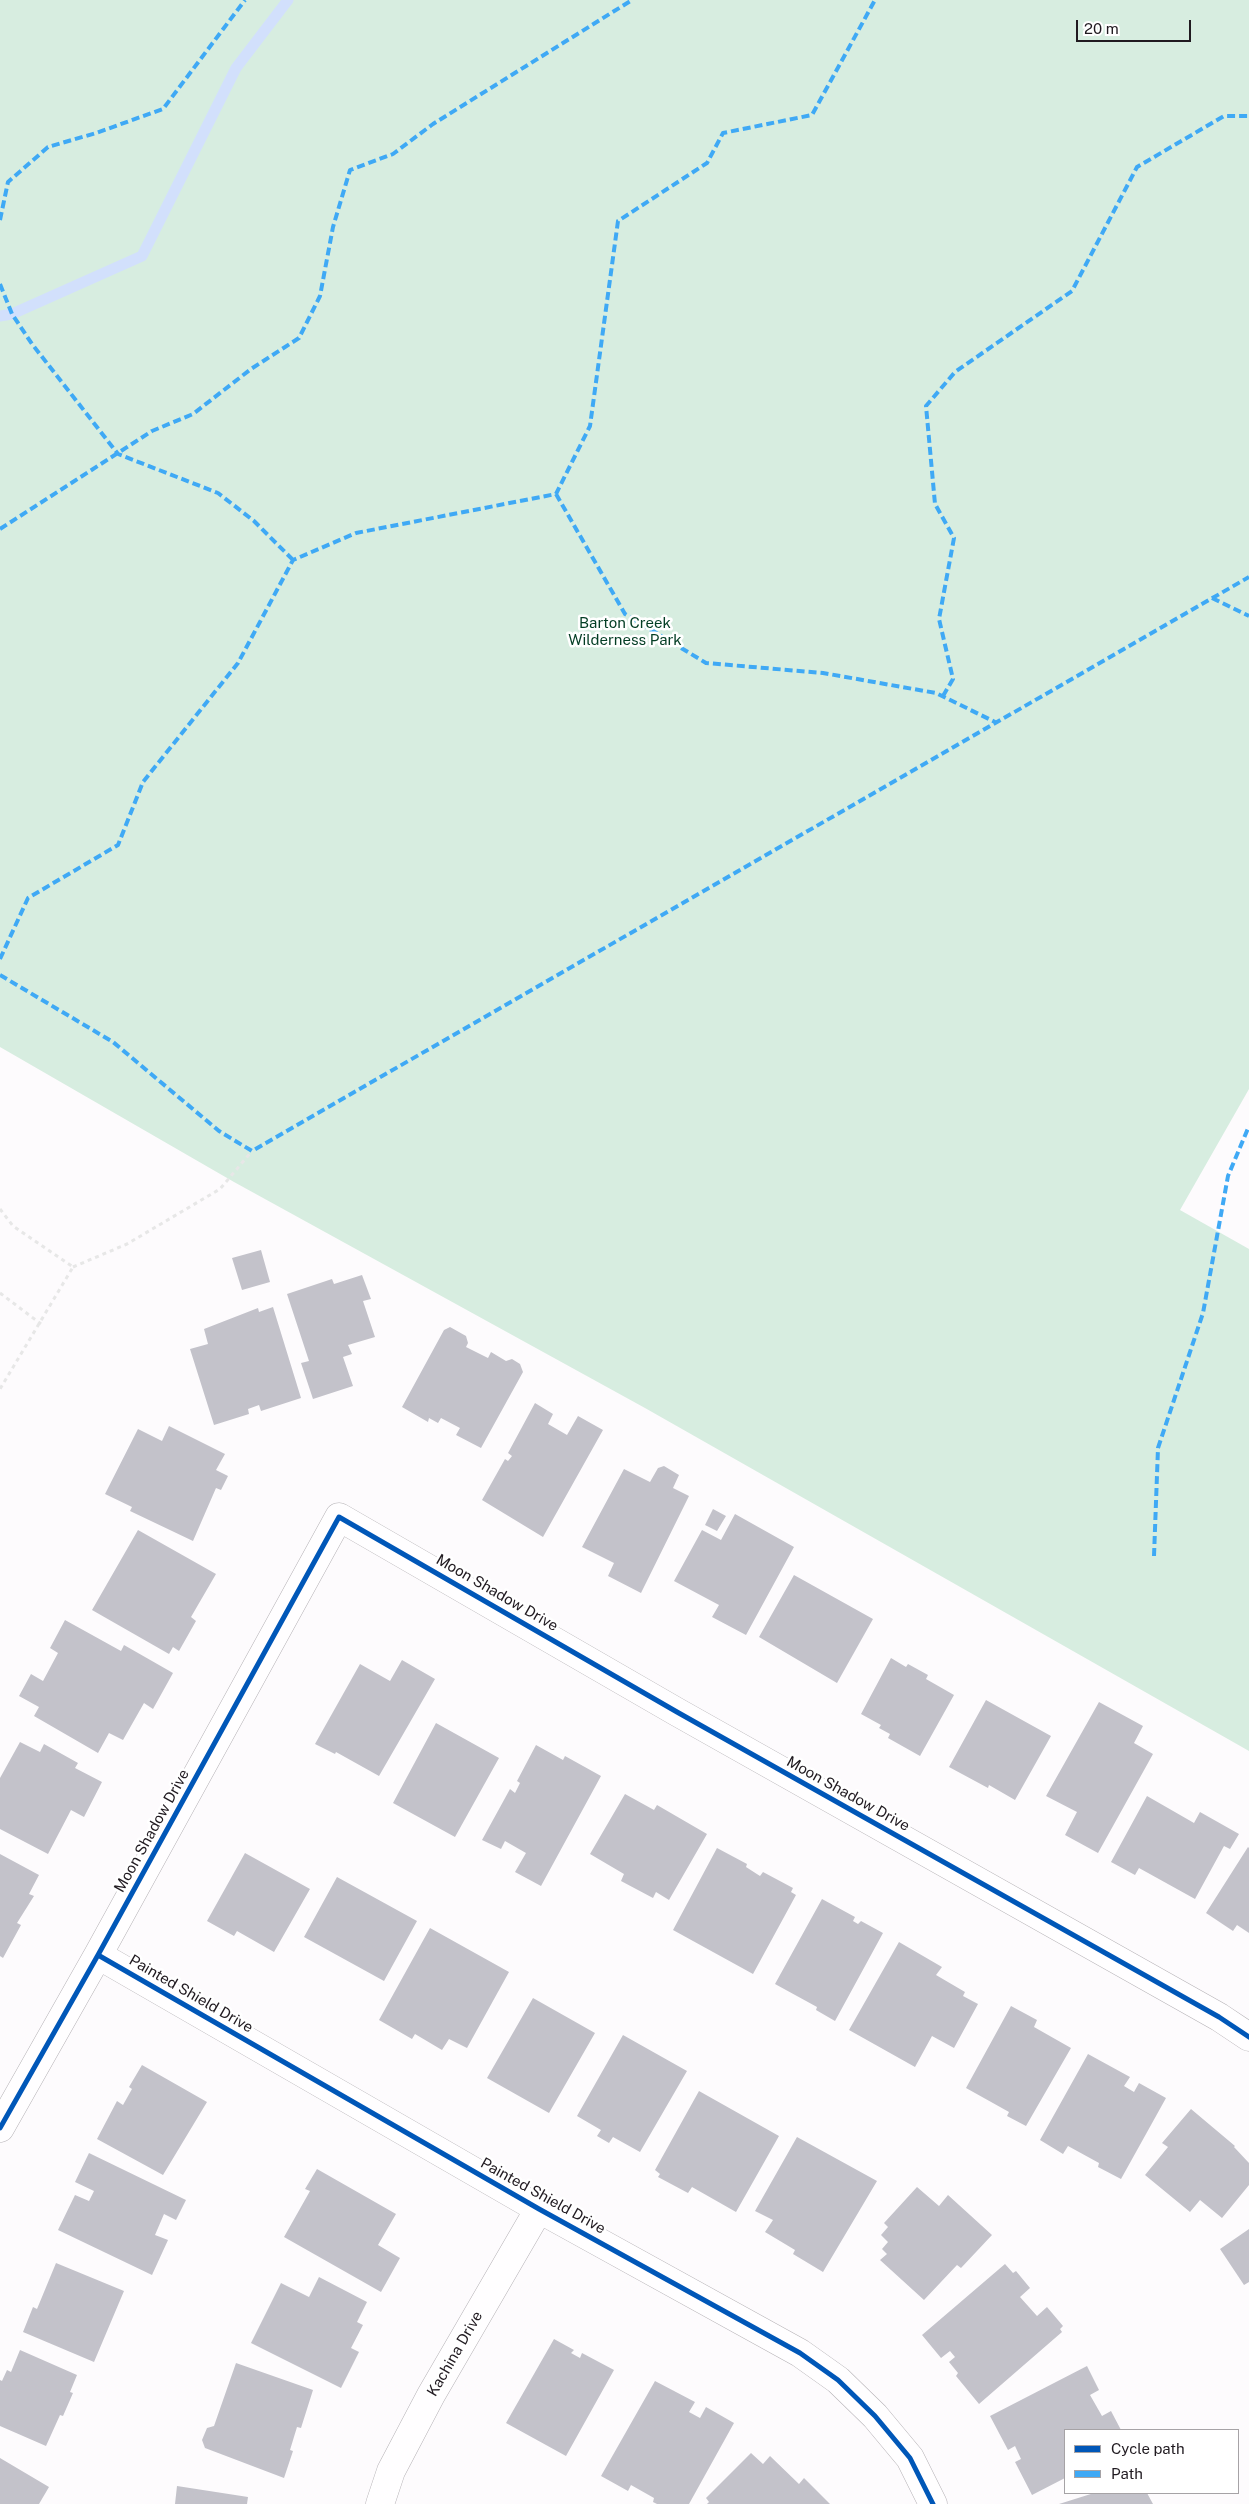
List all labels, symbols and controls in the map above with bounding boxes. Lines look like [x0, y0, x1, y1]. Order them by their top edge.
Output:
scale bar [1079, 10, 1194, 42]
text: 20 m [1084, 20, 1119, 37]
park label: Barton Creek Wilderness Park [568, 614, 682, 649]
street label: Moon Shadow Drive [433, 1551, 561, 1635]
street label: Moon Shadow Drive [783, 1753, 913, 1835]
street label: Moon Shadow Drive [111, 1766, 193, 1896]
street label: Painted Shield Drive [126, 1951, 256, 2037]
street label: Painted Shield Drive [477, 2154, 609, 2238]
street label: Kachina Drive [423, 2308, 487, 2400]
legend [1064, 2429, 1239, 2494]
text: Cycle path [1111, 2440, 1185, 2457]
text: Path [1111, 2465, 1143, 2482]

